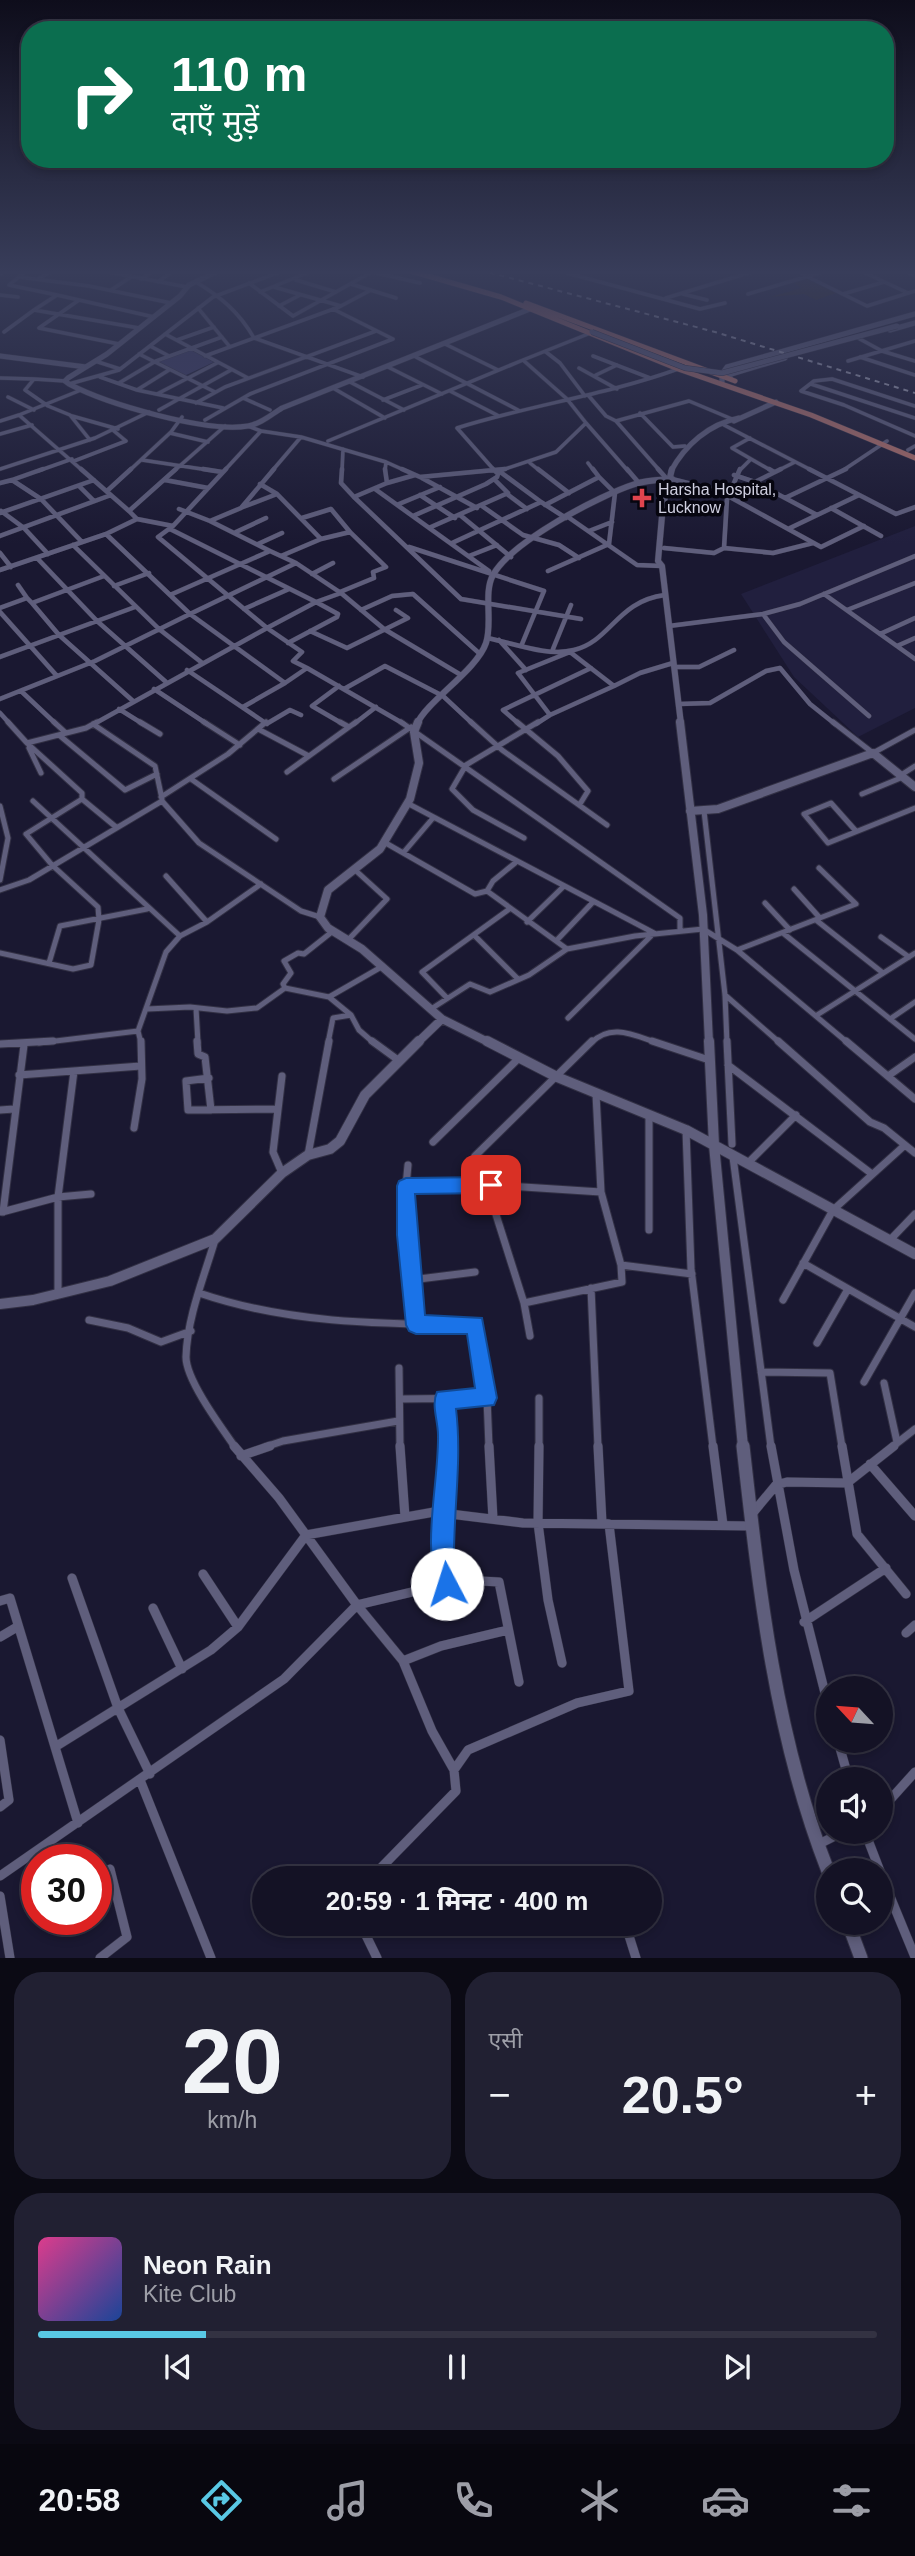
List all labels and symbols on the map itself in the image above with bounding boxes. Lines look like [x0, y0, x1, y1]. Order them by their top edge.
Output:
place label: Harsha Hospital, Lucknow [658, 481, 776, 516]
marker: Harsha Hospital, Lucknow [632, 488, 652, 508]
pin [461, 1155, 521, 1215]
position arrow [410, 1547, 484, 1621]
north arrow [816, 1676, 892, 1754]
speed limit sign: 30 [21, 1844, 112, 1935]

